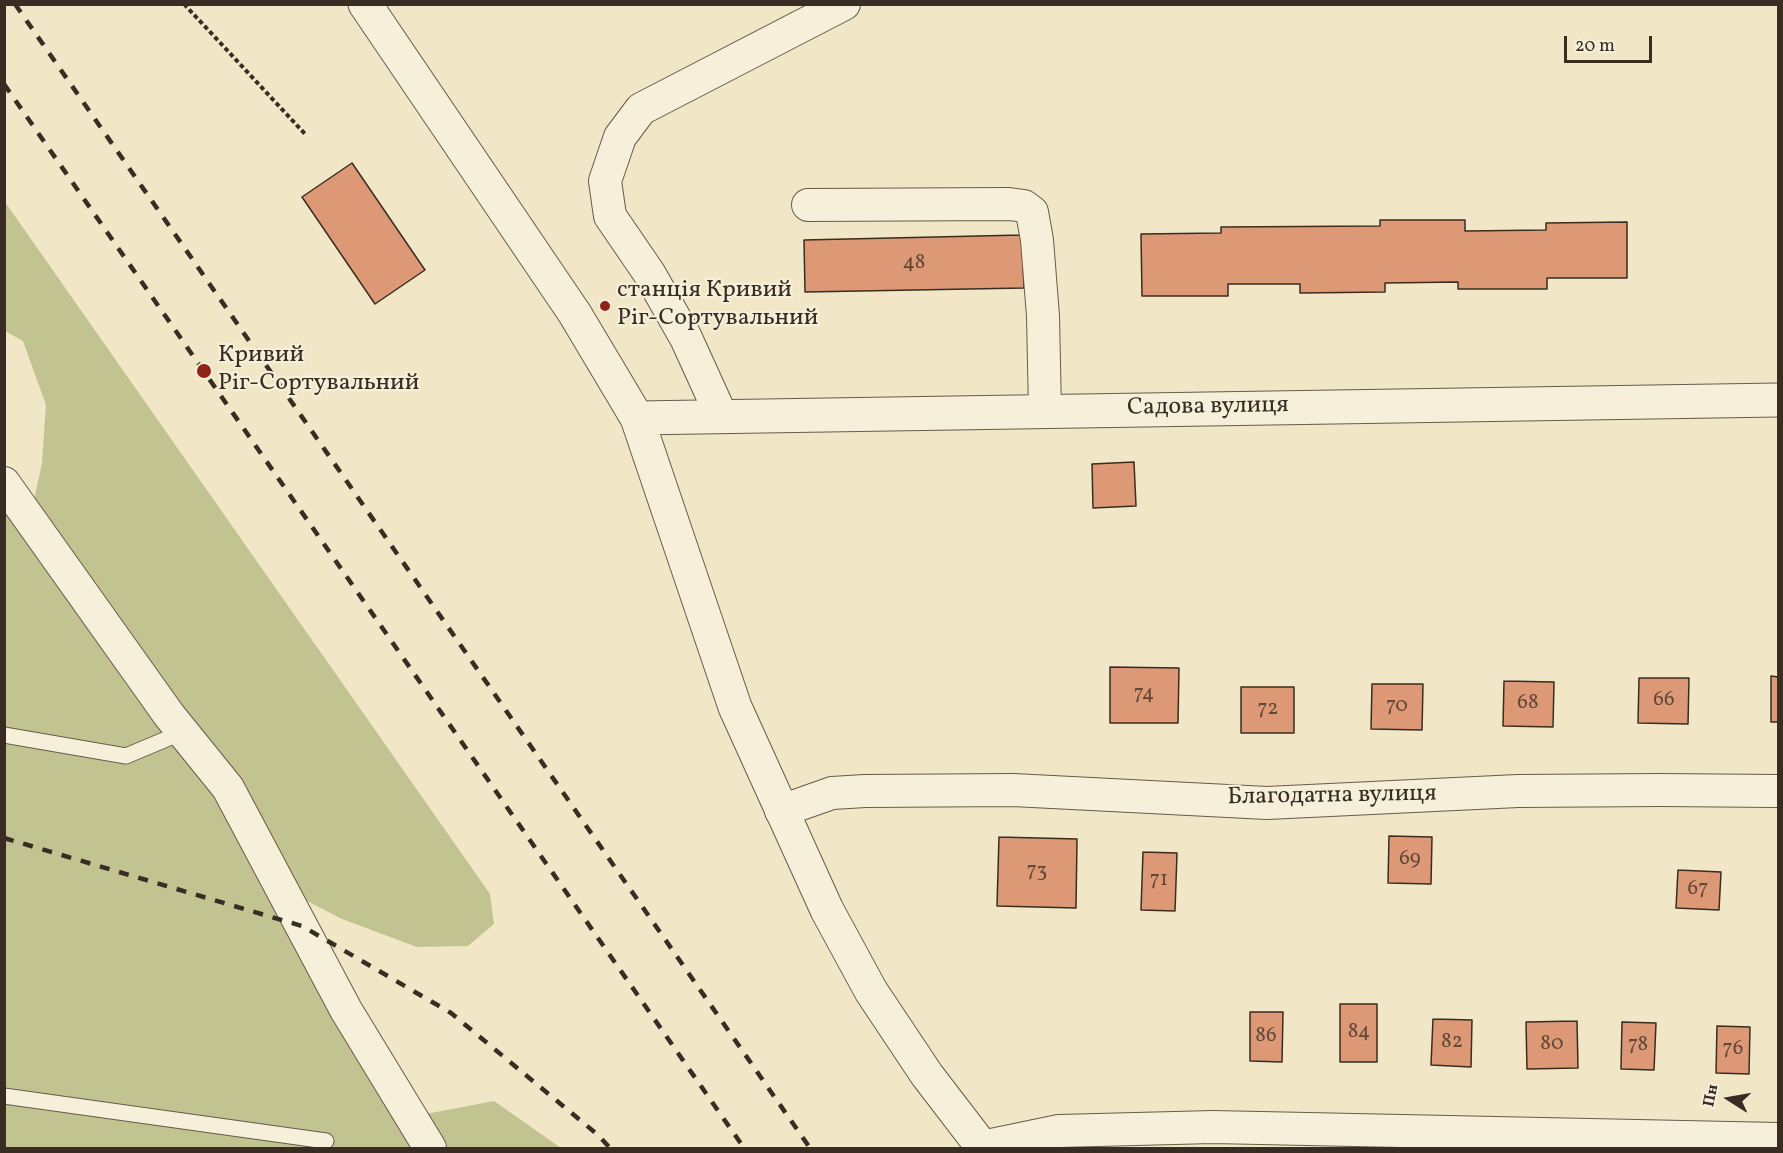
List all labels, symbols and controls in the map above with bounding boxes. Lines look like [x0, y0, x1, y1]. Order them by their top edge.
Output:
scale bar [1567, 24, 1656, 62]
text: 20 m [1575, 34, 1615, 59]
house number: 48 [903, 251, 925, 277]
place label: станція Кривий Ріг-Сортувальний [617, 278, 818, 334]
marker: станція Кривий Ріг-Сортувальний [598, 299, 612, 313]
place label: Кривий Ріг-Сортувальний [218, 343, 419, 399]
marker: Кривий Ріг-Сортувальний [195, 362, 213, 380]
street label: Садова вулиця [1127, 392, 1289, 424]
house number: 74 [1134, 682, 1154, 708]
house number: 66 [1653, 688, 1675, 714]
house number: 68 [1517, 691, 1539, 717]
house number: 70 [1386, 694, 1408, 720]
house number: 72 [1257, 697, 1279, 723]
street label: Благодатна вулиця [1227, 781, 1437, 813]
house number: 69 [1399, 847, 1421, 873]
house number: 73 [1027, 859, 1047, 885]
house number: 71 [1150, 868, 1168, 894]
house number: 67 [1688, 877, 1708, 903]
house number: 84 [1348, 1020, 1370, 1046]
house number: 86 [1255, 1024, 1277, 1050]
house number: 82 [1441, 1030, 1463, 1056]
house number: 80 [1540, 1032, 1564, 1058]
house number: 78 [1628, 1033, 1648, 1059]
house number: 76 [1723, 1037, 1743, 1063]
north arrow [1699, 1069, 1759, 1129]
text: Пн [1698, 1082, 1724, 1109]

